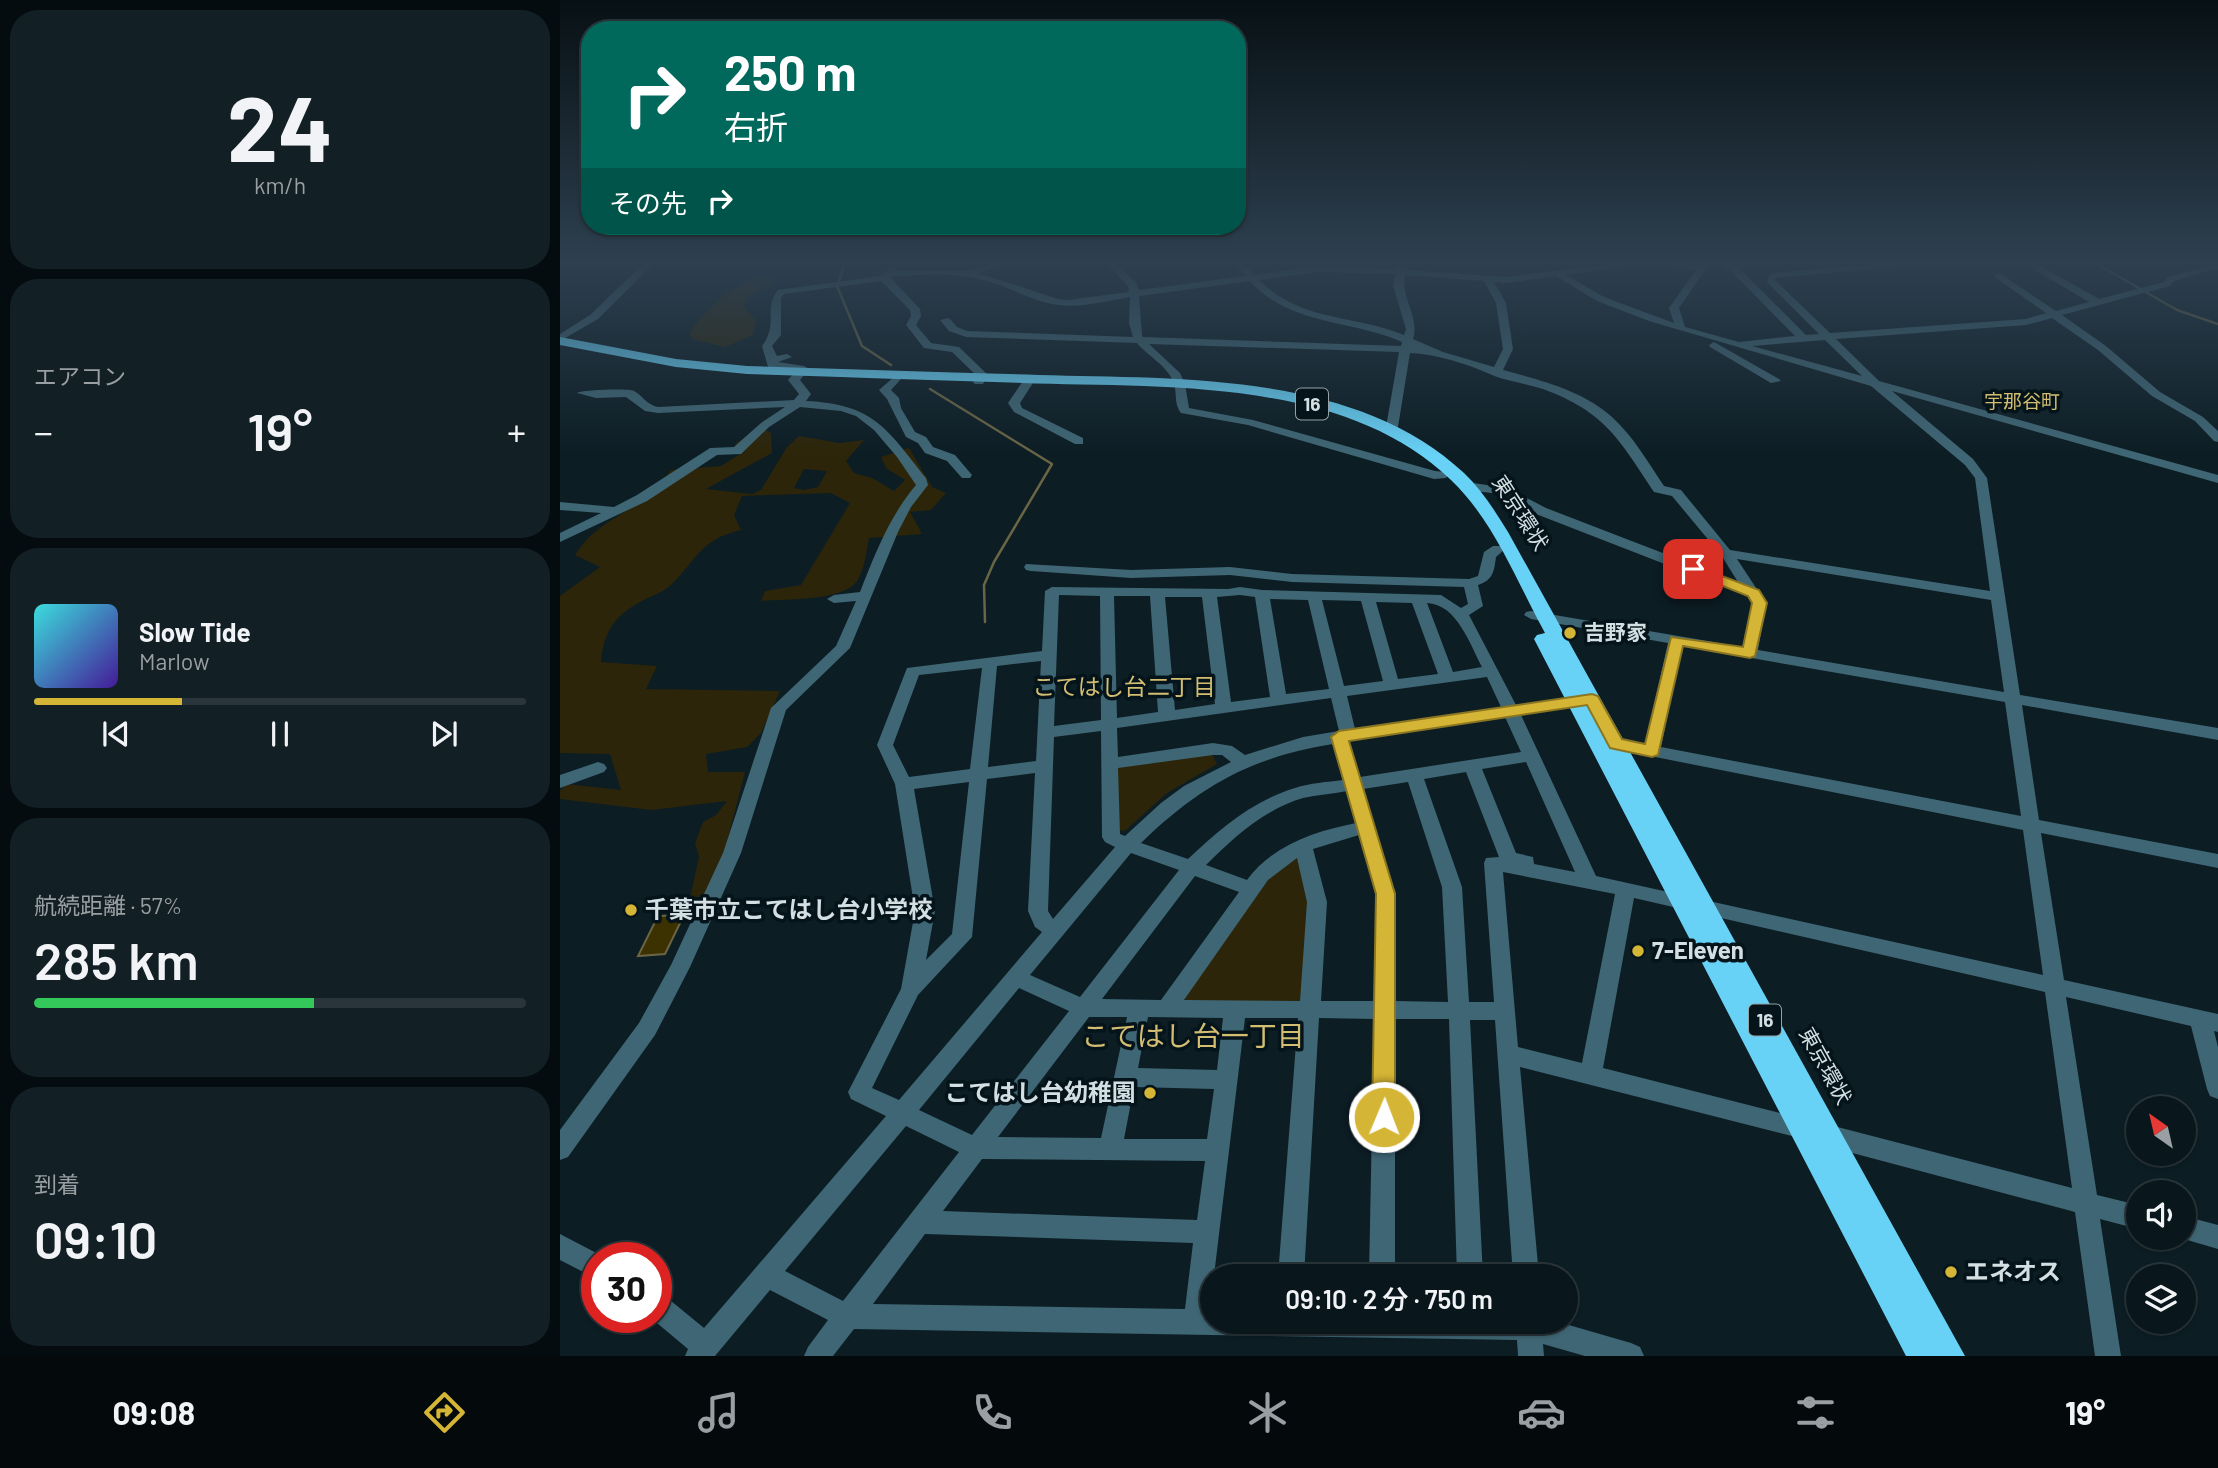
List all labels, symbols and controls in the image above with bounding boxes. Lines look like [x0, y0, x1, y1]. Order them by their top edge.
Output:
text: 250 m [724, 42, 857, 101]
icon: right [609, 49, 700, 140]
text: 24 [227, 71, 333, 180]
text: 右折 [724, 107, 788, 145]
text: km/h [254, 171, 306, 199]
icon: right [701, 182, 739, 220]
text: その先 [609, 187, 687, 218]
text: エアコン [34, 362, 126, 390]
road number: 16 [1296, 388, 1328, 420]
district label: 宇那谷町 [1984, 389, 2060, 412]
text: 19° [247, 399, 313, 461]
text: − [34, 408, 53, 454]
text: + [507, 408, 526, 454]
street label: 東京環状 [1488, 470, 1555, 554]
pin [1663, 539, 1723, 599]
icon: arrive [1674, 550, 1712, 588]
text: Slow Tide [139, 616, 251, 647]
place label: 吉野家 [1584, 619, 1647, 644]
marker: 吉野家 [1562, 625, 1578, 641]
text: Marlow [139, 647, 210, 675]
district label: こてはし台二丁目 [1032, 672, 1216, 700]
icon: previous [97, 715, 135, 753]
icon: pause [261, 715, 299, 753]
icon: next [425, 715, 463, 753]
text: 航続距離 · 57% [34, 891, 182, 919]
place label: 千葉市立こてはし台小学校 [645, 894, 933, 923]
marker: 千葉市立こてはし台小学校 [623, 902, 639, 918]
text: 285 km [34, 928, 199, 990]
place label: 7-Eleven [1652, 935, 1744, 964]
marker: 7-Eleven [1630, 943, 1646, 959]
road number: 16 [1749, 1004, 1781, 1036]
district label: こてはし台一丁目 [1081, 1018, 1305, 1052]
street label: 東京環状 [1795, 1022, 1858, 1108]
place label: こてはし台幼稚園 [944, 1077, 1136, 1106]
position arrow [1347, 1080, 1421, 1154]
marker: こてはし台幼稚園 [1142, 1085, 1158, 1101]
north arrow [2126, 1096, 2196, 1166]
map controls [2126, 1096, 2196, 1334]
text: 到着 [34, 1170, 80, 1198]
button: sound [2126, 1180, 2196, 1250]
text: 09:10 [34, 1207, 157, 1269]
speed limit sign: 30 [581, 1242, 672, 1333]
place label: エネオス [1965, 1256, 2061, 1285]
marker: エネオス [1943, 1264, 1959, 1280]
button: layers [2126, 1264, 2196, 1334]
text: 09:10 · 2 分 · 750 m [1285, 1283, 1493, 1314]
icon: directions [420, 1388, 469, 1437]
icon: music [694, 1388, 743, 1437]
icon: phone [968, 1388, 1017, 1437]
icon: climate [1243, 1388, 1292, 1437]
icon: car [1517, 1388, 1566, 1437]
icon: filters [1791, 1388, 1840, 1437]
text: 09:08 [113, 1393, 195, 1431]
text: 19° [2065, 1393, 2105, 1431]

